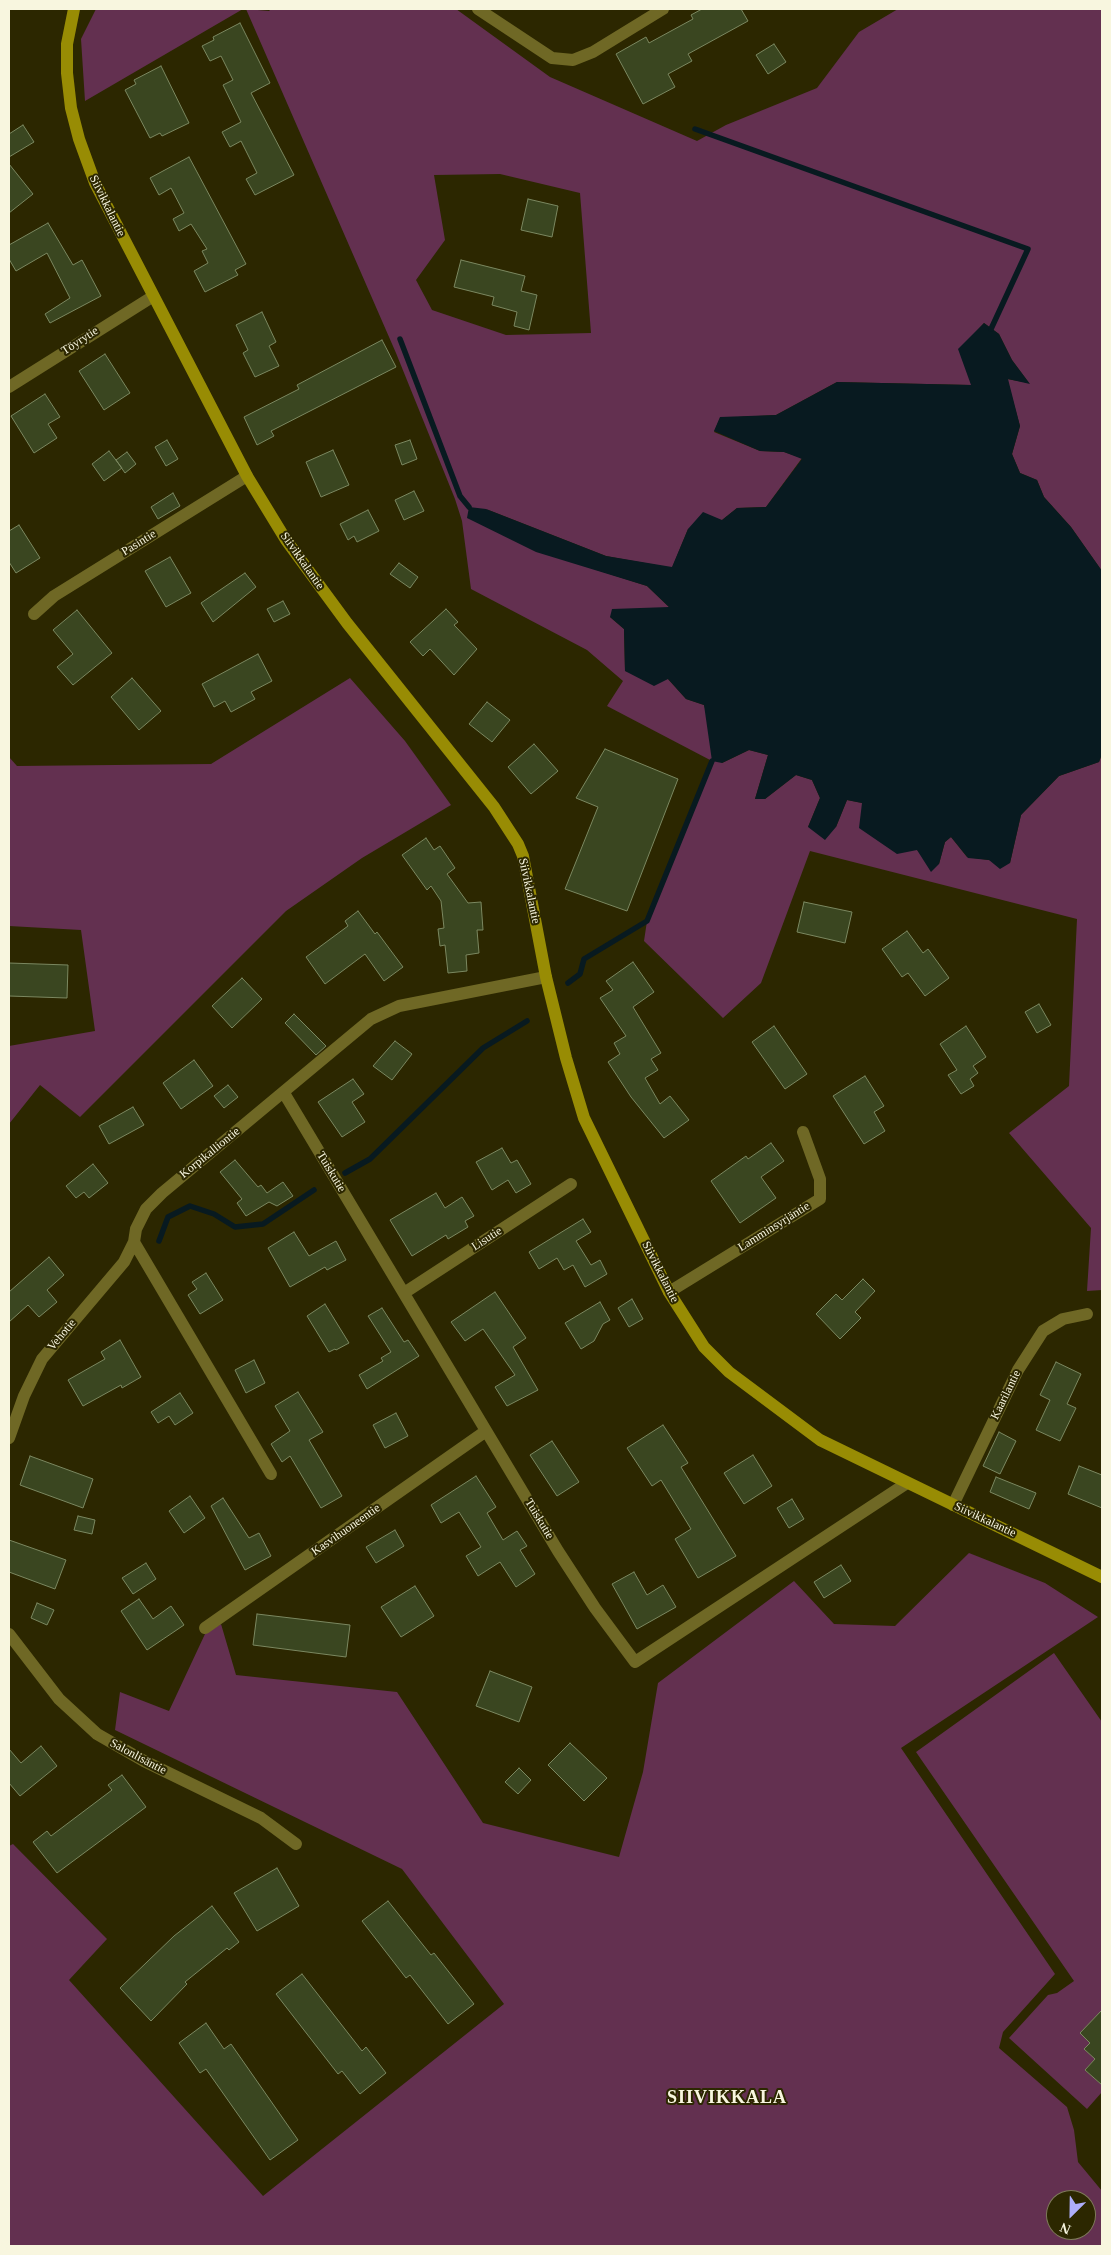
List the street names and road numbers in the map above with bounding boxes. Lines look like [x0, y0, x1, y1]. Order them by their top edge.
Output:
street label: Siivikkalantie [86, 173, 128, 239]
street label: Töyrytie [59, 324, 101, 358]
street label: Pasintie [119, 527, 159, 559]
street label: Siivikkalantie [277, 530, 327, 592]
street label: Siivikkalantie [515, 857, 543, 925]
street label: Korpikalliontie [177, 1124, 243, 1182]
street label: Tuiskutie [313, 1149, 349, 1195]
street label: Lamminsyrjäntie [735, 1199, 813, 1255]
street label: Lisutie [469, 1224, 505, 1254]
street label: Siivikkalantie [638, 1239, 682, 1305]
street label: Vehotie [45, 1316, 79, 1354]
street label: Kaarilantie [988, 1368, 1024, 1422]
street label: Tuiskutie [521, 1496, 557, 1542]
street label: Siivikkalantie [952, 1499, 1018, 1541]
street label: Kasvihuoneentie [309, 1501, 383, 1559]
street label: Salonlisäntie [107, 1736, 169, 1778]

